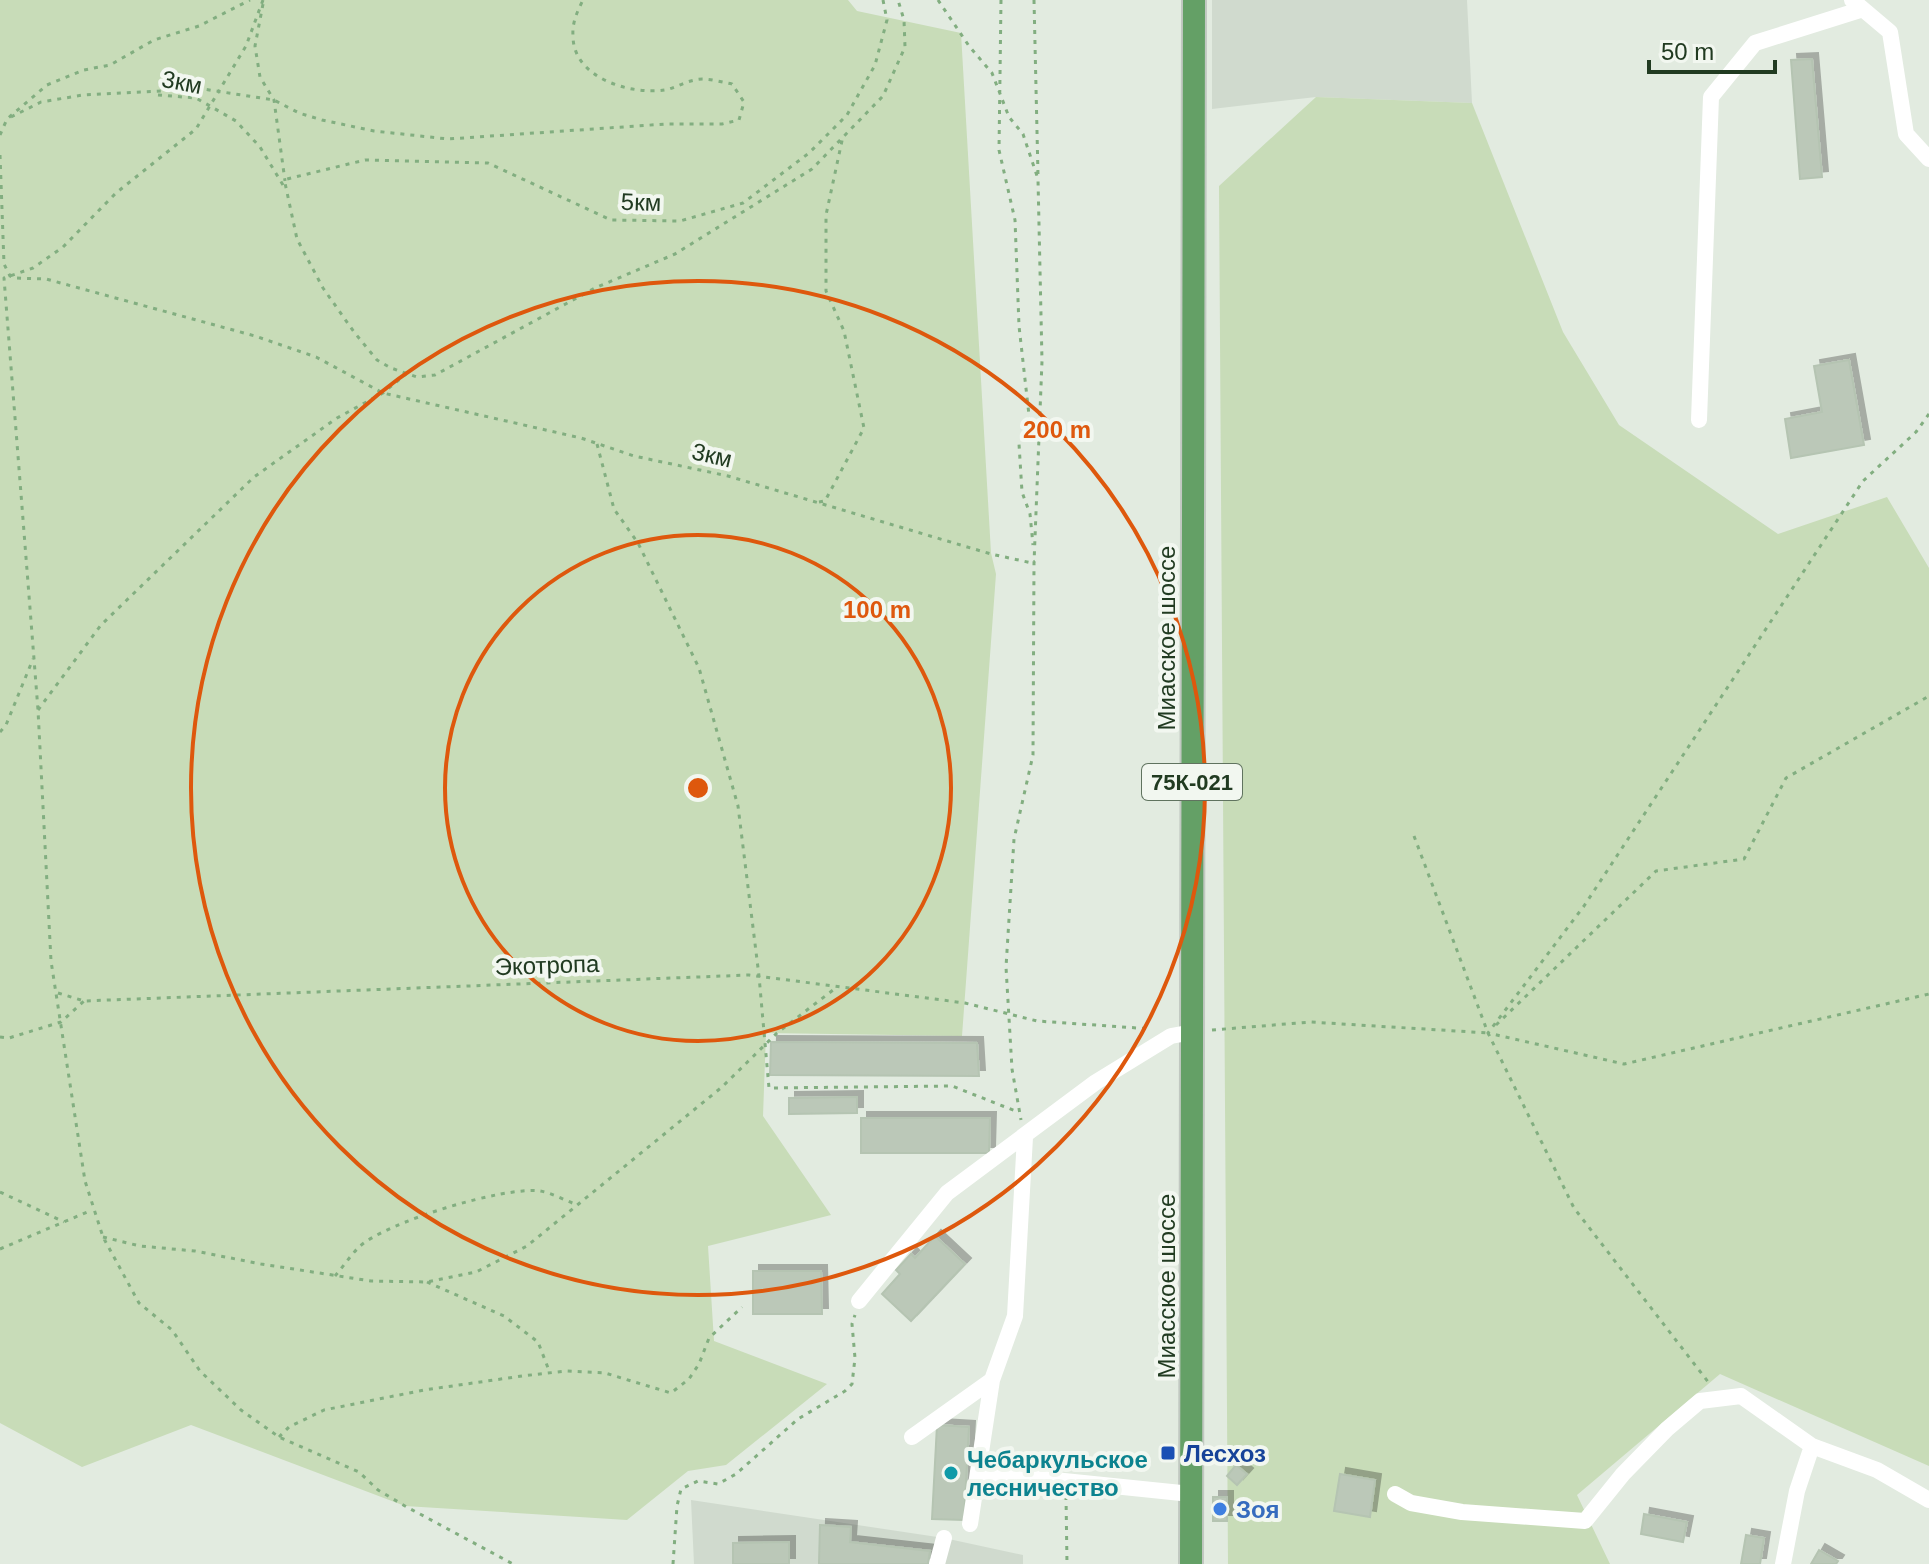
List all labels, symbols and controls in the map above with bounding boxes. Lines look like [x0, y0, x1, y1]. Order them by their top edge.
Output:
scale bar [1649, 24, 1775, 74]
text: 50 m [1661, 38, 1714, 65]
street label: 3км [160, 65, 204, 99]
street label: 5км [620, 188, 662, 216]
text: 200 m [1023, 416, 1091, 443]
street label: 3км [689, 437, 735, 473]
street label: Миасское шоссе [1153, 546, 1180, 730]
text: 100 m [843, 596, 911, 623]
road number: 75К-021 [1142, 764, 1242, 800]
centre of rings [684, 774, 712, 802]
street label: Экотропа [494, 950, 601, 980]
street label: Миасское шоссе [1153, 1194, 1180, 1378]
place label: Лесхоз [1184, 1440, 1266, 1467]
marker: Лесхоз [1159, 1444, 1177, 1462]
place label: Чебаркульское лесничество [967, 1446, 1148, 1501]
marker: Чебаркульское лесничество [942, 1464, 960, 1482]
place label: Зоя [1236, 1496, 1279, 1523]
marker: Зоя [1211, 1500, 1229, 1518]

